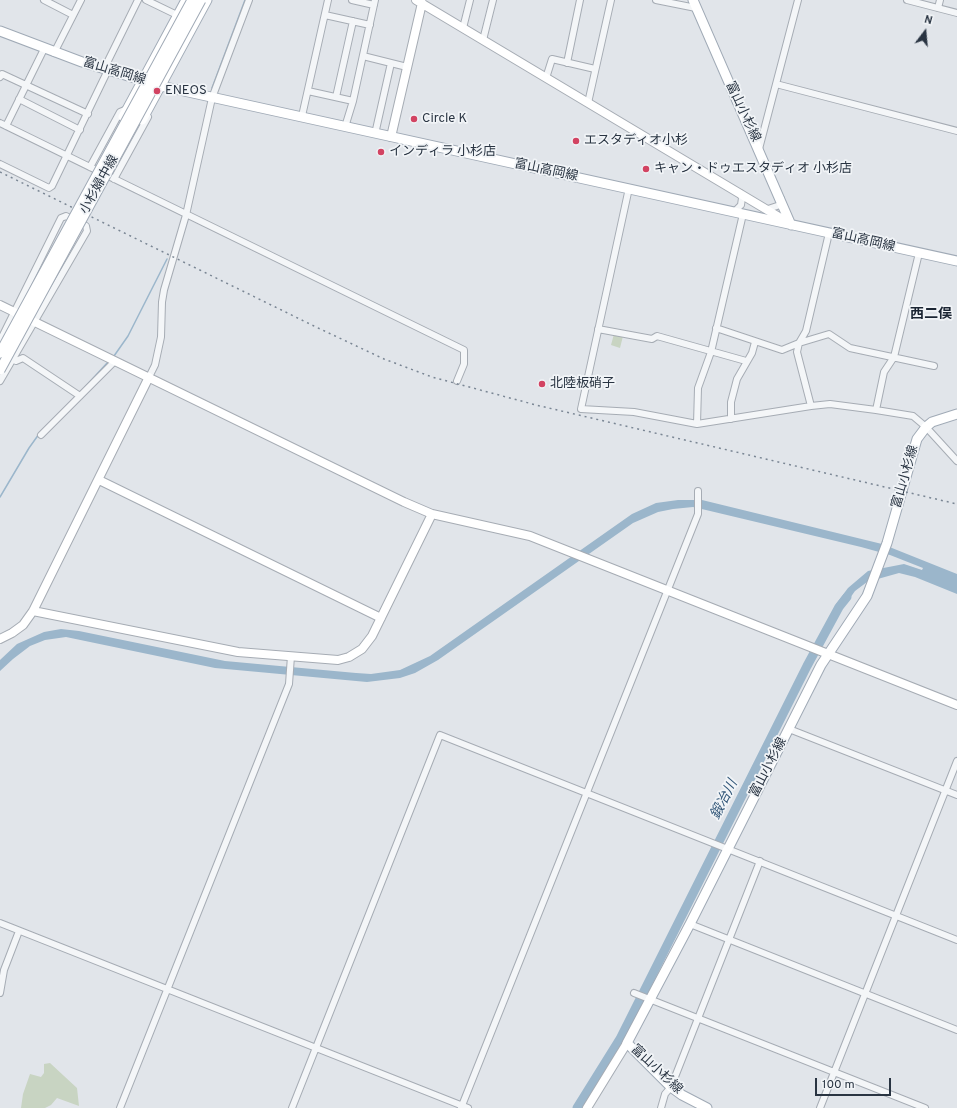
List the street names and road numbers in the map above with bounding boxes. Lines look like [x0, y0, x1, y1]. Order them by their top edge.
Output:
street label: 富山高岡線 [81, 55, 147, 89]
street label: 富山小杉線 [721, 79, 763, 145]
street label: 小杉婦中線 [77, 153, 123, 217]
street label: 富山高岡線 [513, 157, 579, 185]
street label: 富山高岡線 [830, 226, 896, 256]
street label: 富山小杉線 [890, 444, 922, 510]
street label: 富山小杉線 [747, 736, 791, 800]
street label: 富山小杉線 [627, 1042, 685, 1098]

